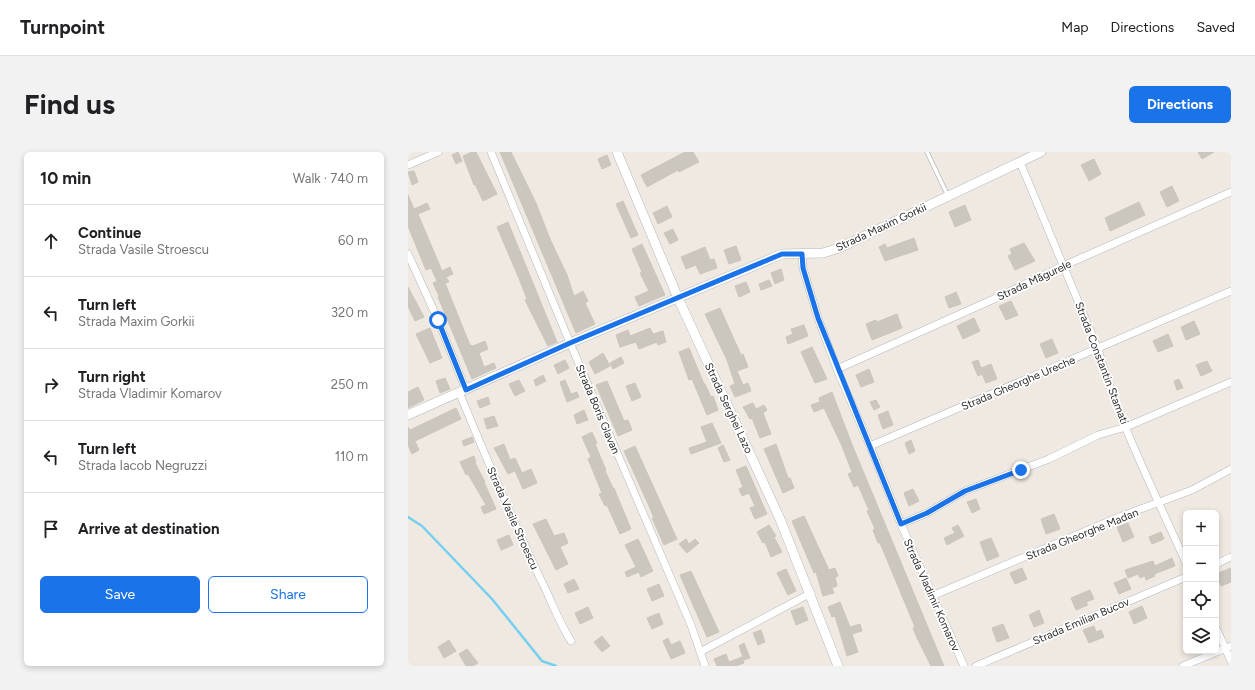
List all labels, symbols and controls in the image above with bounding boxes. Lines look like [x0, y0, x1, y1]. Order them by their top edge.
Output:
text: Turnpoint [20, 16, 105, 39]
text: Map [1061, 19, 1089, 36]
text: Directions [1111, 19, 1174, 36]
text: Saved [1196, 19, 1235, 36]
button: Directions [1129, 86, 1231, 123]
text: Find us [24, 87, 115, 121]
text: 10 min [40, 168, 91, 188]
text: Walk · 740 m [293, 171, 368, 186]
street label: Strada Maxim Gorkii [834, 201, 929, 254]
text: Continue [78, 224, 141, 242]
icon: ahead [40, 230, 62, 252]
text: 60 m [338, 233, 368, 248]
text: Strada Vasile Stroescu [78, 242, 209, 257]
street label: Strada Măgurele [995, 258, 1074, 303]
text: Turn left [78, 296, 136, 314]
street label: Strada Constantin Stamati [1072, 300, 1131, 426]
icon: left [40, 302, 62, 324]
text: 320 m [331, 305, 368, 320]
route start [429, 311, 447, 329]
text: Strada Maxim Gorkii [78, 314, 195, 329]
street label: Strada Gheorghe Ureche [959, 354, 1077, 413]
street label: Strada Serghei Lazo [702, 361, 755, 456]
street label: Strada Boris Glavan [573, 363, 622, 456]
text: Turn right [78, 368, 146, 386]
icon: right [40, 374, 62, 396]
text: 250 m [331, 377, 368, 392]
text: Strada Vladimir Komarov [78, 386, 222, 401]
text: Turn left [78, 440, 136, 458]
icon: left [40, 446, 62, 468]
text: 110 m [335, 449, 368, 464]
text: Strada Iacob Negruzzi [78, 458, 207, 473]
route end [1012, 461, 1030, 479]
street label: Strada Vasile Stroescu [484, 465, 541, 571]
street label: Strada Gheorghe Madan [1024, 506, 1140, 563]
map controls [1183, 510, 1219, 654]
button: + [1183, 510, 1219, 546]
icon: arrive [40, 518, 62, 540]
text: Arrive at destination [78, 520, 219, 538]
street label: Strada Vladimir Komarov [901, 537, 962, 654]
button: − [1183, 546, 1219, 582]
button: Save [40, 576, 200, 613]
button: Share [208, 576, 368, 613]
button: locate [1183, 582, 1219, 618]
street label: Strada Emilian Bucov [1031, 595, 1132, 648]
button: layers [1183, 618, 1219, 654]

